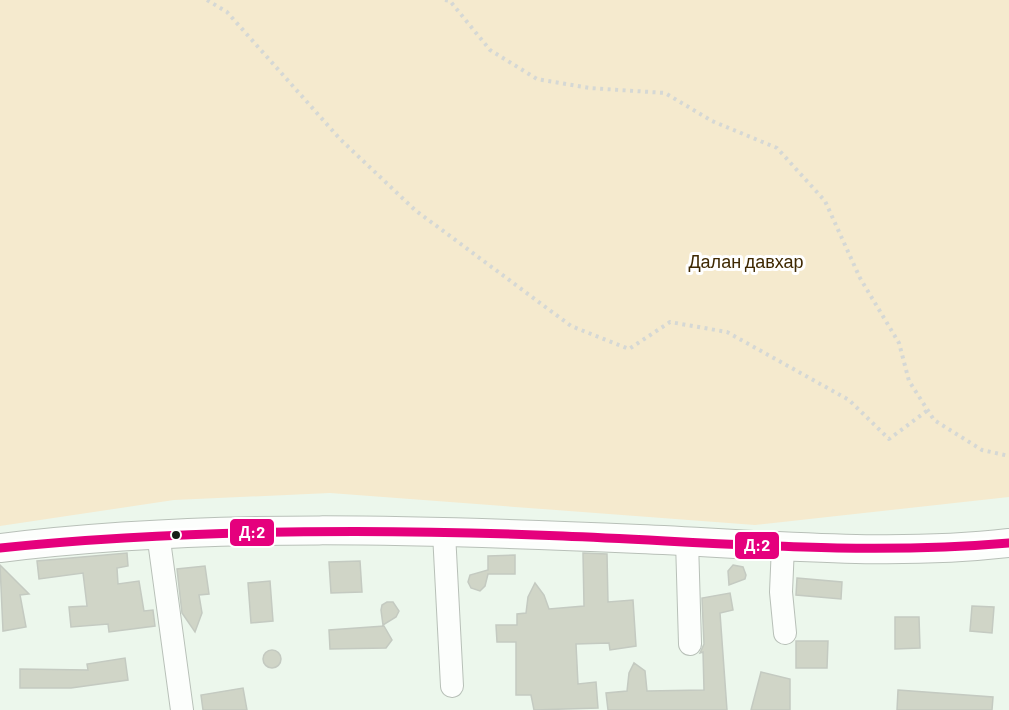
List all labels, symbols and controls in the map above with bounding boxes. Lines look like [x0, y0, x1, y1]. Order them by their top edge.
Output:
park label: Далан давхар [688, 250, 804, 272]
line badge: Д:2 [229, 518, 275, 547]
text: Д:2 [239, 522, 265, 541]
unlabelled marker [170, 529, 182, 541]
line badge: Д:2 [734, 531, 780, 560]
text: Д:2 [744, 535, 770, 554]

